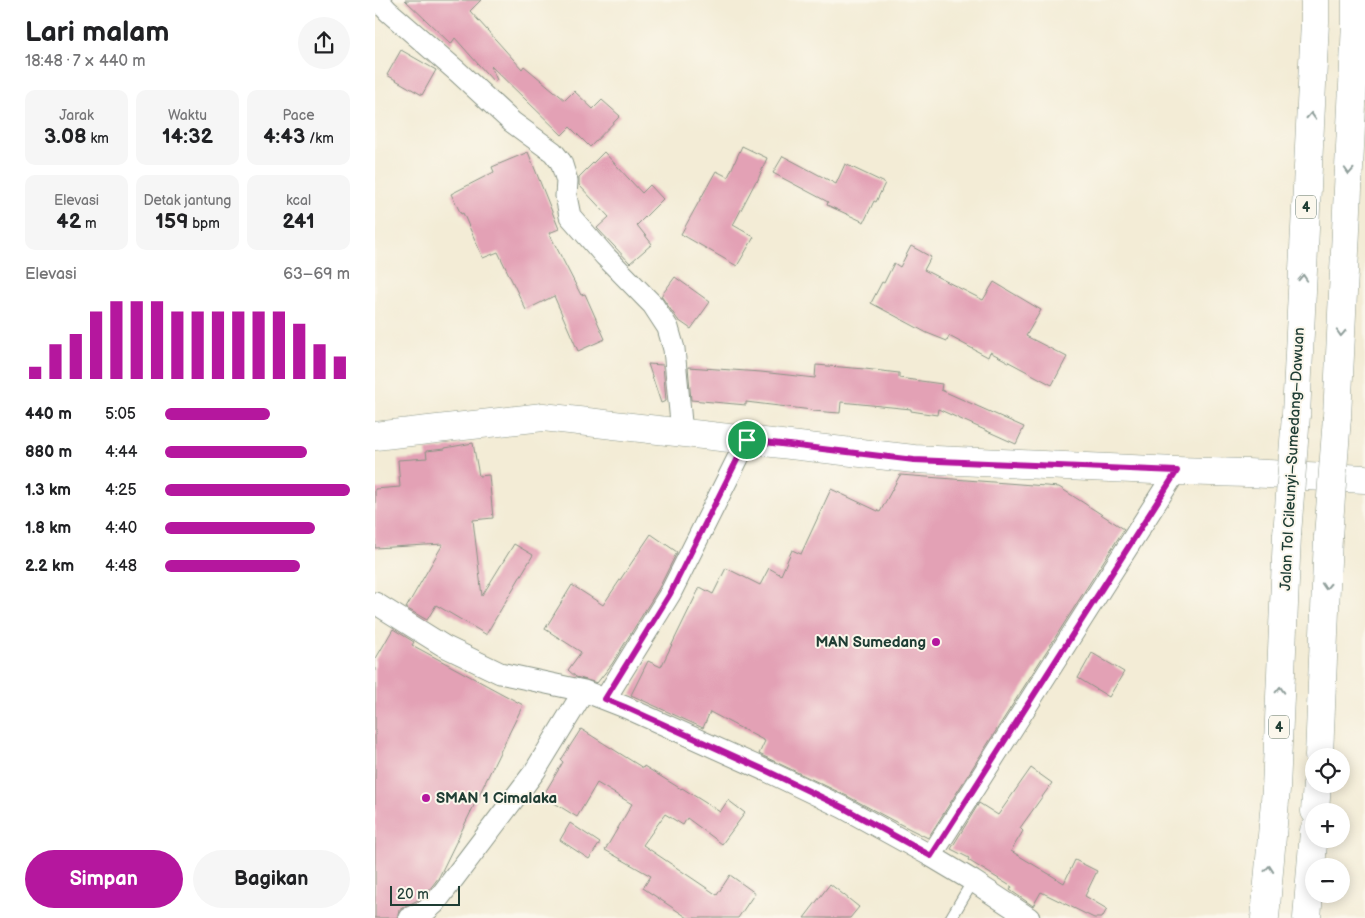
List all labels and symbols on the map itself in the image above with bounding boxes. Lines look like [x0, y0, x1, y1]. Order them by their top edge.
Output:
one-way arrow [1305, 112, 1316, 120]
one-way arrow [1344, 168, 1354, 175]
road number: 4 [1296, 196, 1316, 218]
one-way arrow [1297, 274, 1308, 282]
street label: Jalan Tol Cileunyi–Sumedang–Dawuan [1276, 327, 1309, 591]
one-way arrow [1336, 330, 1346, 338]
pin [726, 419, 768, 461]
one-way arrow [1321, 582, 1331, 590]
place label: MAN Sumedang [815, 633, 926, 652]
marker: MAN Sumedang [930, 636, 942, 648]
one-way arrow [1275, 686, 1286, 694]
road number: 4 [1269, 716, 1289, 739]
place label: SMAN 1 Cimalaka [436, 789, 557, 808]
marker: SMAN 1 Cimalaka [420, 792, 432, 804]
one-way arrow [1264, 865, 1275, 873]
scale bar [390, 883, 460, 906]

